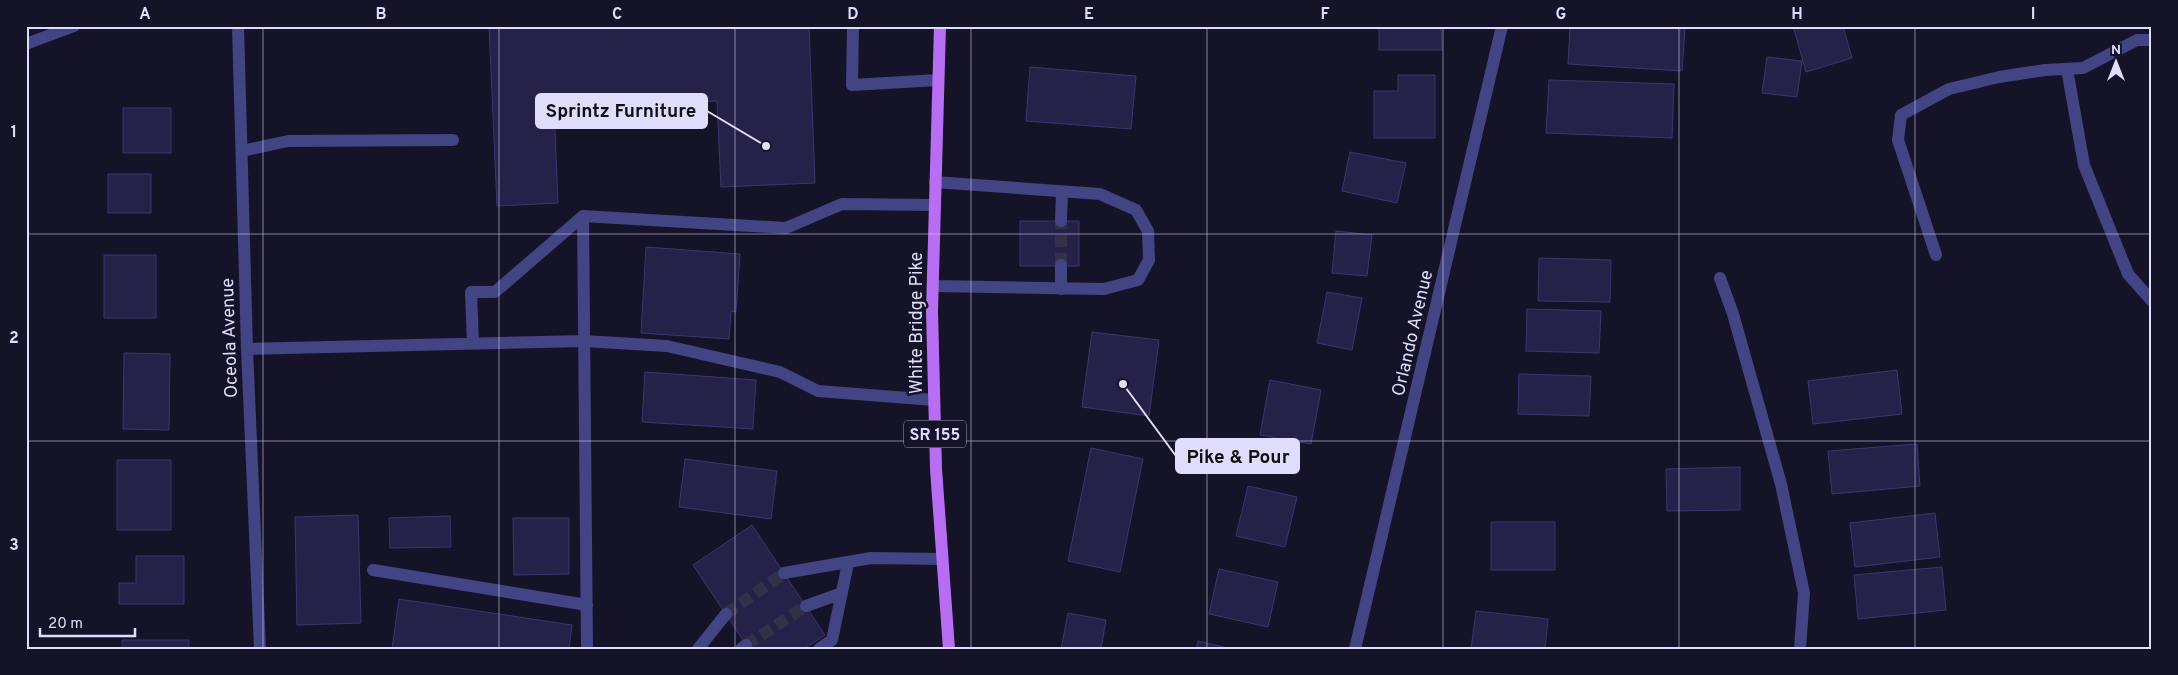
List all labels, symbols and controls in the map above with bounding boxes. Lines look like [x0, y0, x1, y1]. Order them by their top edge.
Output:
text: A [139, 5, 151, 25]
text: B [375, 5, 387, 25]
text: C [612, 5, 622, 25]
text: D [847, 5, 859, 25]
text: E [1084, 5, 1094, 25]
text: F [1320, 5, 1330, 25]
text: G [1556, 5, 1566, 25]
text: H [1791, 5, 1803, 25]
text: I [2031, 5, 2035, 25]
north arrow [2090, 38, 2140, 88]
text: N [2111, 42, 2121, 59]
callout: Sprintz Furniture [536, 94, 707, 128]
text: Sprintz Furniture [546, 100, 696, 124]
text: 1 [11, 123, 17, 143]
street label: White Bridge Pike [906, 252, 929, 394]
street label: Orlando Avenue [1388, 268, 1439, 399]
street label: Oceola Avenue [217, 278, 244, 398]
text: 2 [9, 329, 19, 349]
road number: SR 155 [904, 420, 966, 448]
callout: Pike & Pour [1176, 439, 1299, 473]
text: Pike & Pour [1186, 446, 1290, 470]
text: 3 [9, 536, 19, 556]
scale bar [40, 605, 135, 637]
text: 20 m [48, 615, 83, 634]

